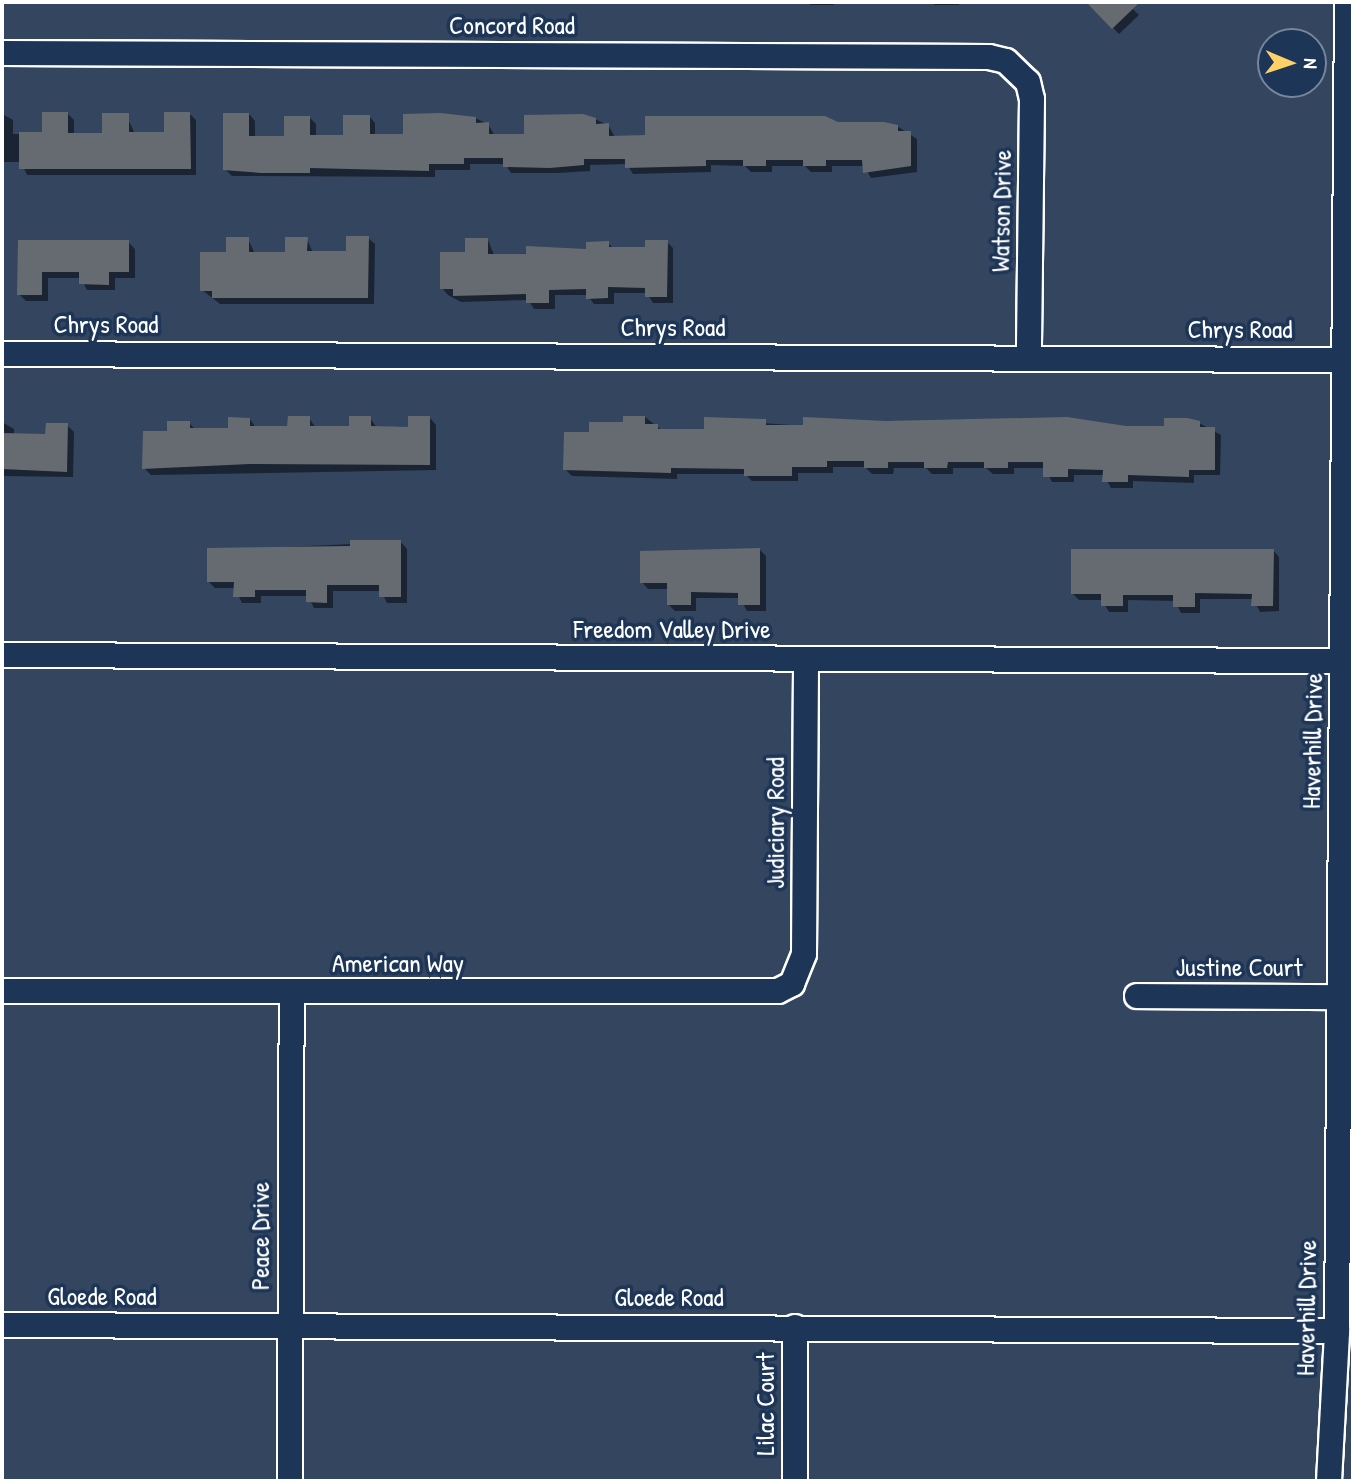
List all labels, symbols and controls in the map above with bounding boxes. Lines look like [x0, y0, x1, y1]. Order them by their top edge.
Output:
street label: Concord Road [449, 9, 575, 41]
north arrow [1257, 28, 1327, 98]
text: N [1298, 58, 1324, 69]
street label: Watson Drive [984, 150, 1018, 272]
street label: Chrys Road [54, 308, 158, 340]
street label: Chrys Road [621, 311, 725, 343]
street label: Chrys Road [1188, 313, 1292, 345]
street label: Freedom Valley Drive [573, 613, 771, 645]
street label: Haverhill Drive [1295, 673, 1329, 809]
street label: Judiciary Road [759, 757, 791, 889]
street label: American Way [332, 947, 464, 979]
street label: Justine Court [1176, 951, 1302, 983]
street label: Peace Drive [244, 1182, 276, 1290]
street label: Haverhill Drive [1289, 1240, 1323, 1376]
street label: Gloede Road [47, 1280, 157, 1312]
street label: Gloede Road [614, 1281, 724, 1313]
street label: Lilac Court [749, 1353, 781, 1455]

